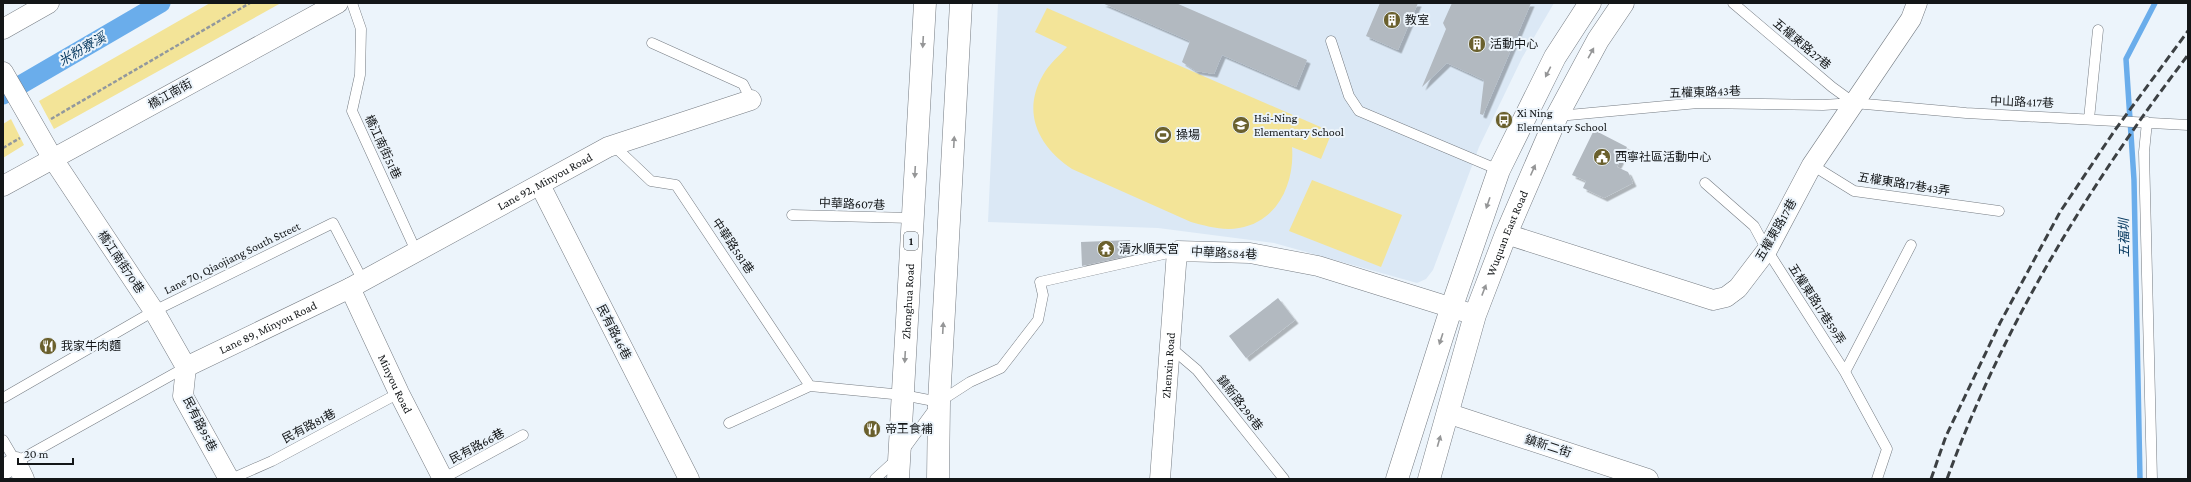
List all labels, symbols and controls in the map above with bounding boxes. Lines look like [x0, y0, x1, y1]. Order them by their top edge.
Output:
building icon: 教室 [1382, 10, 1402, 30]
place label: 教室 [1405, 13, 1429, 27]
street label: 五權東路27巷 [1770, 16, 1834, 72]
water label: 米粉寮溪 [56, 29, 110, 68]
building icon: 活動中心 [1467, 34, 1487, 54]
one-way arrow [919, 36, 926, 48]
place label: 活動中心 [1490, 37, 1538, 51]
one-way arrow [1588, 48, 1594, 59]
one-way arrow [1544, 66, 1551, 78]
street label: 橋江南街 [146, 76, 194, 112]
street label: 五權東路43巷 [1669, 84, 1741, 100]
street label: 中山路417巷 [1990, 94, 2054, 110]
place label: Xi Ning Elementary School [1517, 106, 1607, 134]
bus stop icon: Xi Ning Elementary School [1494, 110, 1514, 130]
place label: Hsi-Ning Elementary School [1254, 111, 1344, 139]
street label: 橋江南街51巷 [362, 113, 404, 181]
school or university icon: Hsi-Ning Elementary School [1231, 115, 1251, 135]
sports icon: 操場 [1153, 125, 1173, 145]
place label: 操場 [1176, 128, 1200, 142]
one-way arrow [950, 136, 957, 148]
public building icon: 西寧社區活動中心 [1592, 147, 1612, 167]
street label: Lane 92, Minyou Road [495, 150, 595, 213]
place label: 西寧社區活動中心 [1615, 150, 1711, 164]
one-way arrow [1531, 163, 1537, 175]
one-way arrow [912, 166, 918, 179]
street label: 五權東路17巷43弄 [1857, 170, 1951, 198]
street label: Wuquan East Road [1483, 188, 1531, 278]
street label: 中華路607巷 [819, 196, 885, 212]
street label: 五權東路17巷 [1753, 196, 1799, 264]
one-way arrow [1484, 197, 1490, 209]
street label: 中華路581巷 [709, 216, 757, 276]
water label: 五福圳 [2116, 216, 2132, 258]
street label: Lane 70, Qiaojiang South Street [162, 218, 303, 297]
street label: 橋江南街70巷 [95, 228, 147, 296]
road number: 1 [904, 232, 918, 250]
temple icon: 清水順天宮 [1096, 239, 1116, 259]
place label: 清水順天宮 [1119, 242, 1179, 256]
street label: 中華路584巷 [1191, 244, 1257, 262]
street label: 五權東路17巷59弄 [1786, 261, 1848, 347]
street label: Zhonghua Road [899, 262, 917, 340]
one-way arrow [1482, 284, 1488, 296]
street label: Lane 89, Minyou Road [217, 298, 320, 357]
street label: 民有路46巷 [594, 302, 634, 362]
one-way arrow [940, 322, 947, 334]
street label: Zhenxin Road [1159, 331, 1178, 399]
one-way arrow [1438, 333, 1444, 345]
restaurant icon: 我家牛肉麵 [38, 336, 58, 356]
place label: 我家牛肉麵 [61, 339, 121, 353]
one-way arrow [901, 351, 908, 363]
street label: Minyou Road [375, 352, 416, 416]
street label: 鎮新路298巷 [1214, 373, 1266, 433]
street label: 民有路95巷 [180, 394, 220, 454]
street label: 民有路81巷 [280, 406, 338, 446]
restaurant icon: 帝王食補 [862, 419, 882, 439]
place label: 帝王食補 [885, 422, 933, 436]
street label: 民有路66巷 [447, 426, 507, 466]
street label: 鎮新二街 [1523, 432, 1573, 460]
one-way arrow [1436, 435, 1442, 447]
scale bar [18, 440, 73, 466]
text: 20 m [24, 447, 49, 461]

